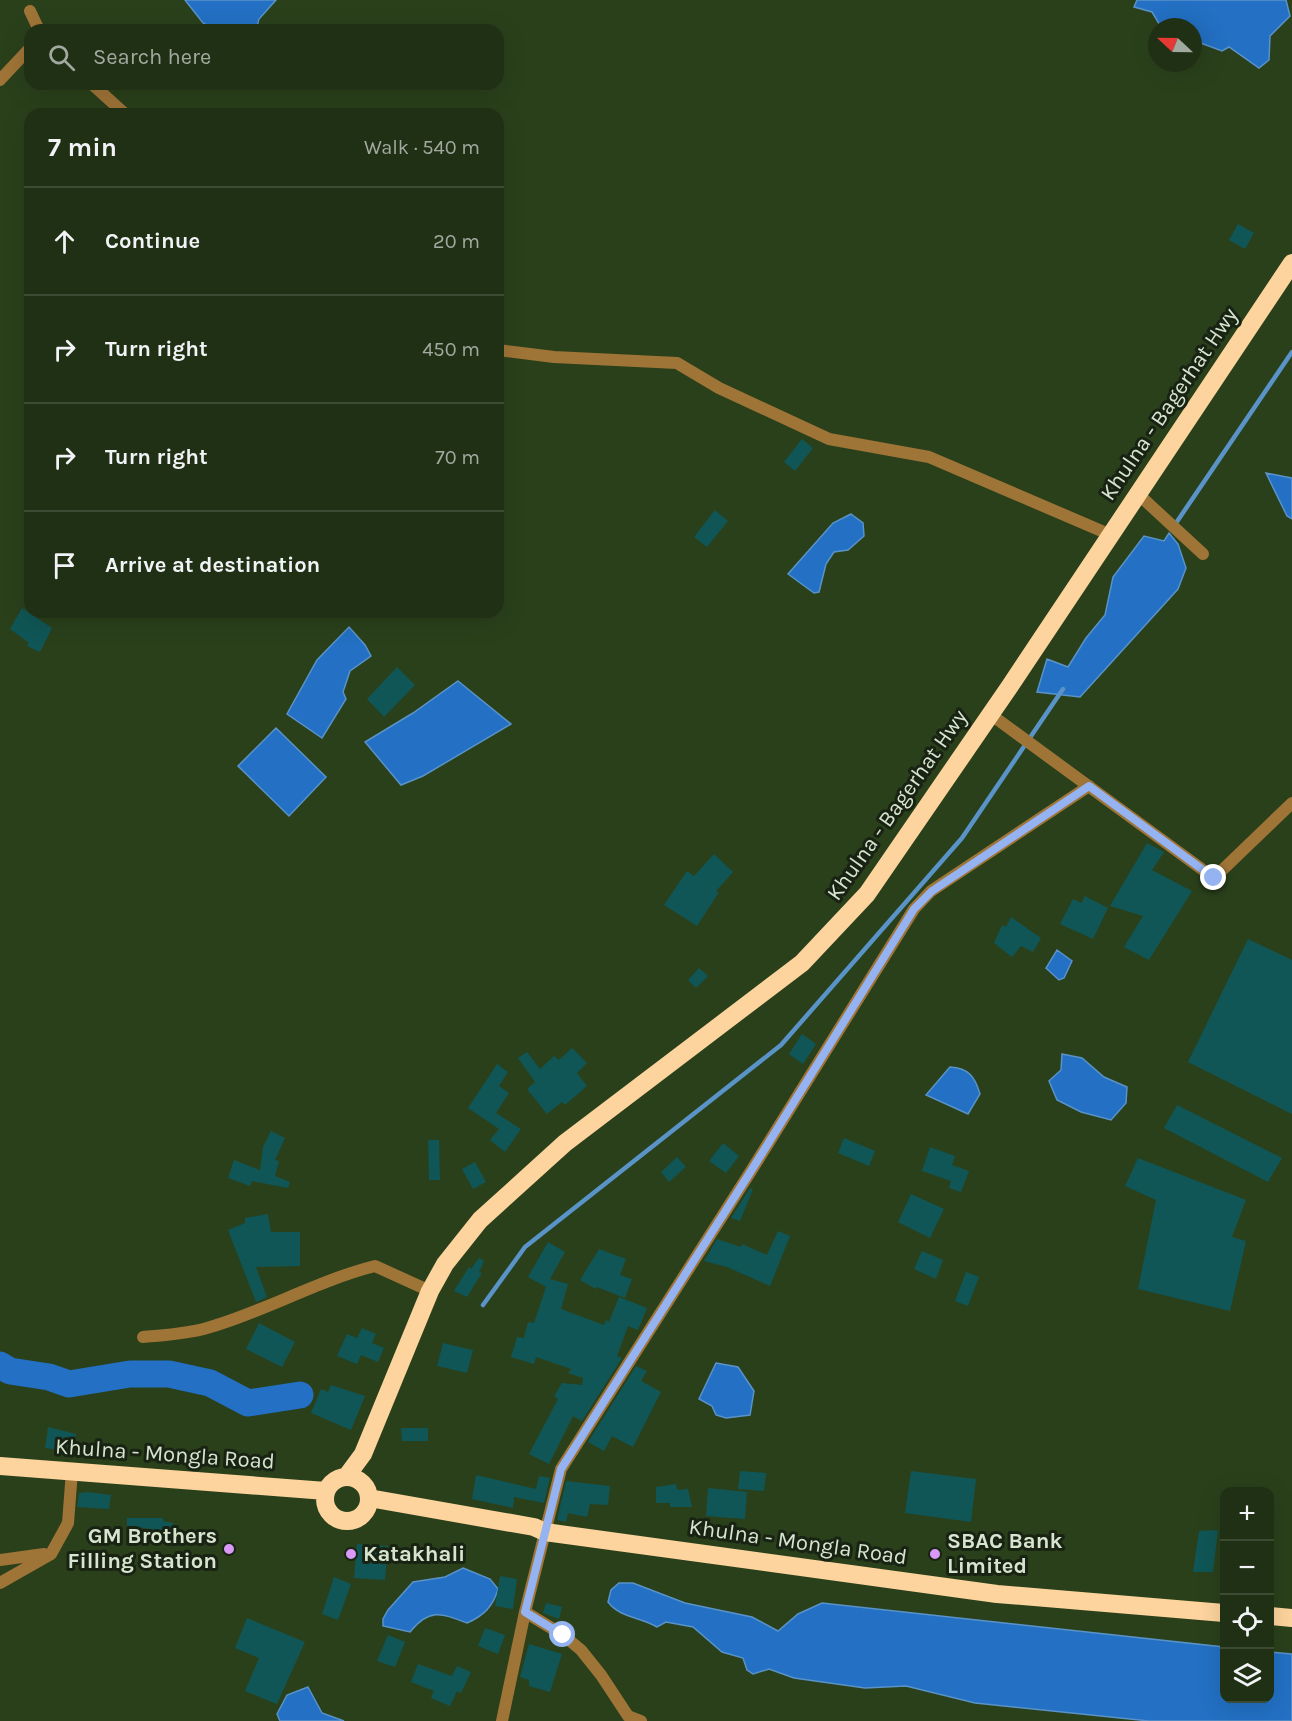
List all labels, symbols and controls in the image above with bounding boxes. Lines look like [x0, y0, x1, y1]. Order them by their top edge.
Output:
north arrow [1148, 18, 1202, 72]
search box [24, 24, 504, 90]
icon: search [45, 41, 78, 74]
text: Search here [93, 44, 211, 70]
text: 7 min [48, 132, 117, 163]
text: Walk · 540 m [364, 136, 480, 159]
icon: ahead [48, 225, 81, 258]
text: Continue [105, 228, 200, 254]
text: 20 m [433, 230, 480, 253]
street label: Khulna - Bagerhat Hwy [1095, 303, 1243, 505]
icon: right [48, 333, 81, 366]
text: Turn right [105, 336, 208, 362]
text: 450 m [422, 338, 480, 361]
icon: right [48, 441, 81, 474]
text: Turn right [105, 444, 208, 470]
text: 70 m [435, 446, 480, 469]
icon: arrive [48, 549, 81, 582]
text: Arrive at destination [105, 552, 320, 578]
street label: Khulna - Bagerhat Hwy [821, 705, 973, 905]
route end [1200, 864, 1226, 890]
street label: Khulna - Mongla Road [54, 1433, 276, 1475]
map controls [1220, 1487, 1274, 1703]
button: + [1220, 1487, 1274, 1541]
street label: Khulna - Mongla Road [687, 1514, 909, 1570]
place label: GM Brothers Filling Station [67, 1523, 217, 1574]
place label: SBAC Bank Limited [947, 1528, 1062, 1579]
place label: Katakhali [363, 1541, 465, 1567]
button: − [1220, 1541, 1274, 1595]
marker: GM Brothers Filling Station [222, 1542, 236, 1556]
marker: Katakhali [344, 1547, 358, 1561]
marker: SBAC Bank Limited [928, 1547, 942, 1561]
button: locate [1220, 1595, 1274, 1649]
route start [549, 1621, 575, 1647]
button: layers [1220, 1649, 1274, 1703]

